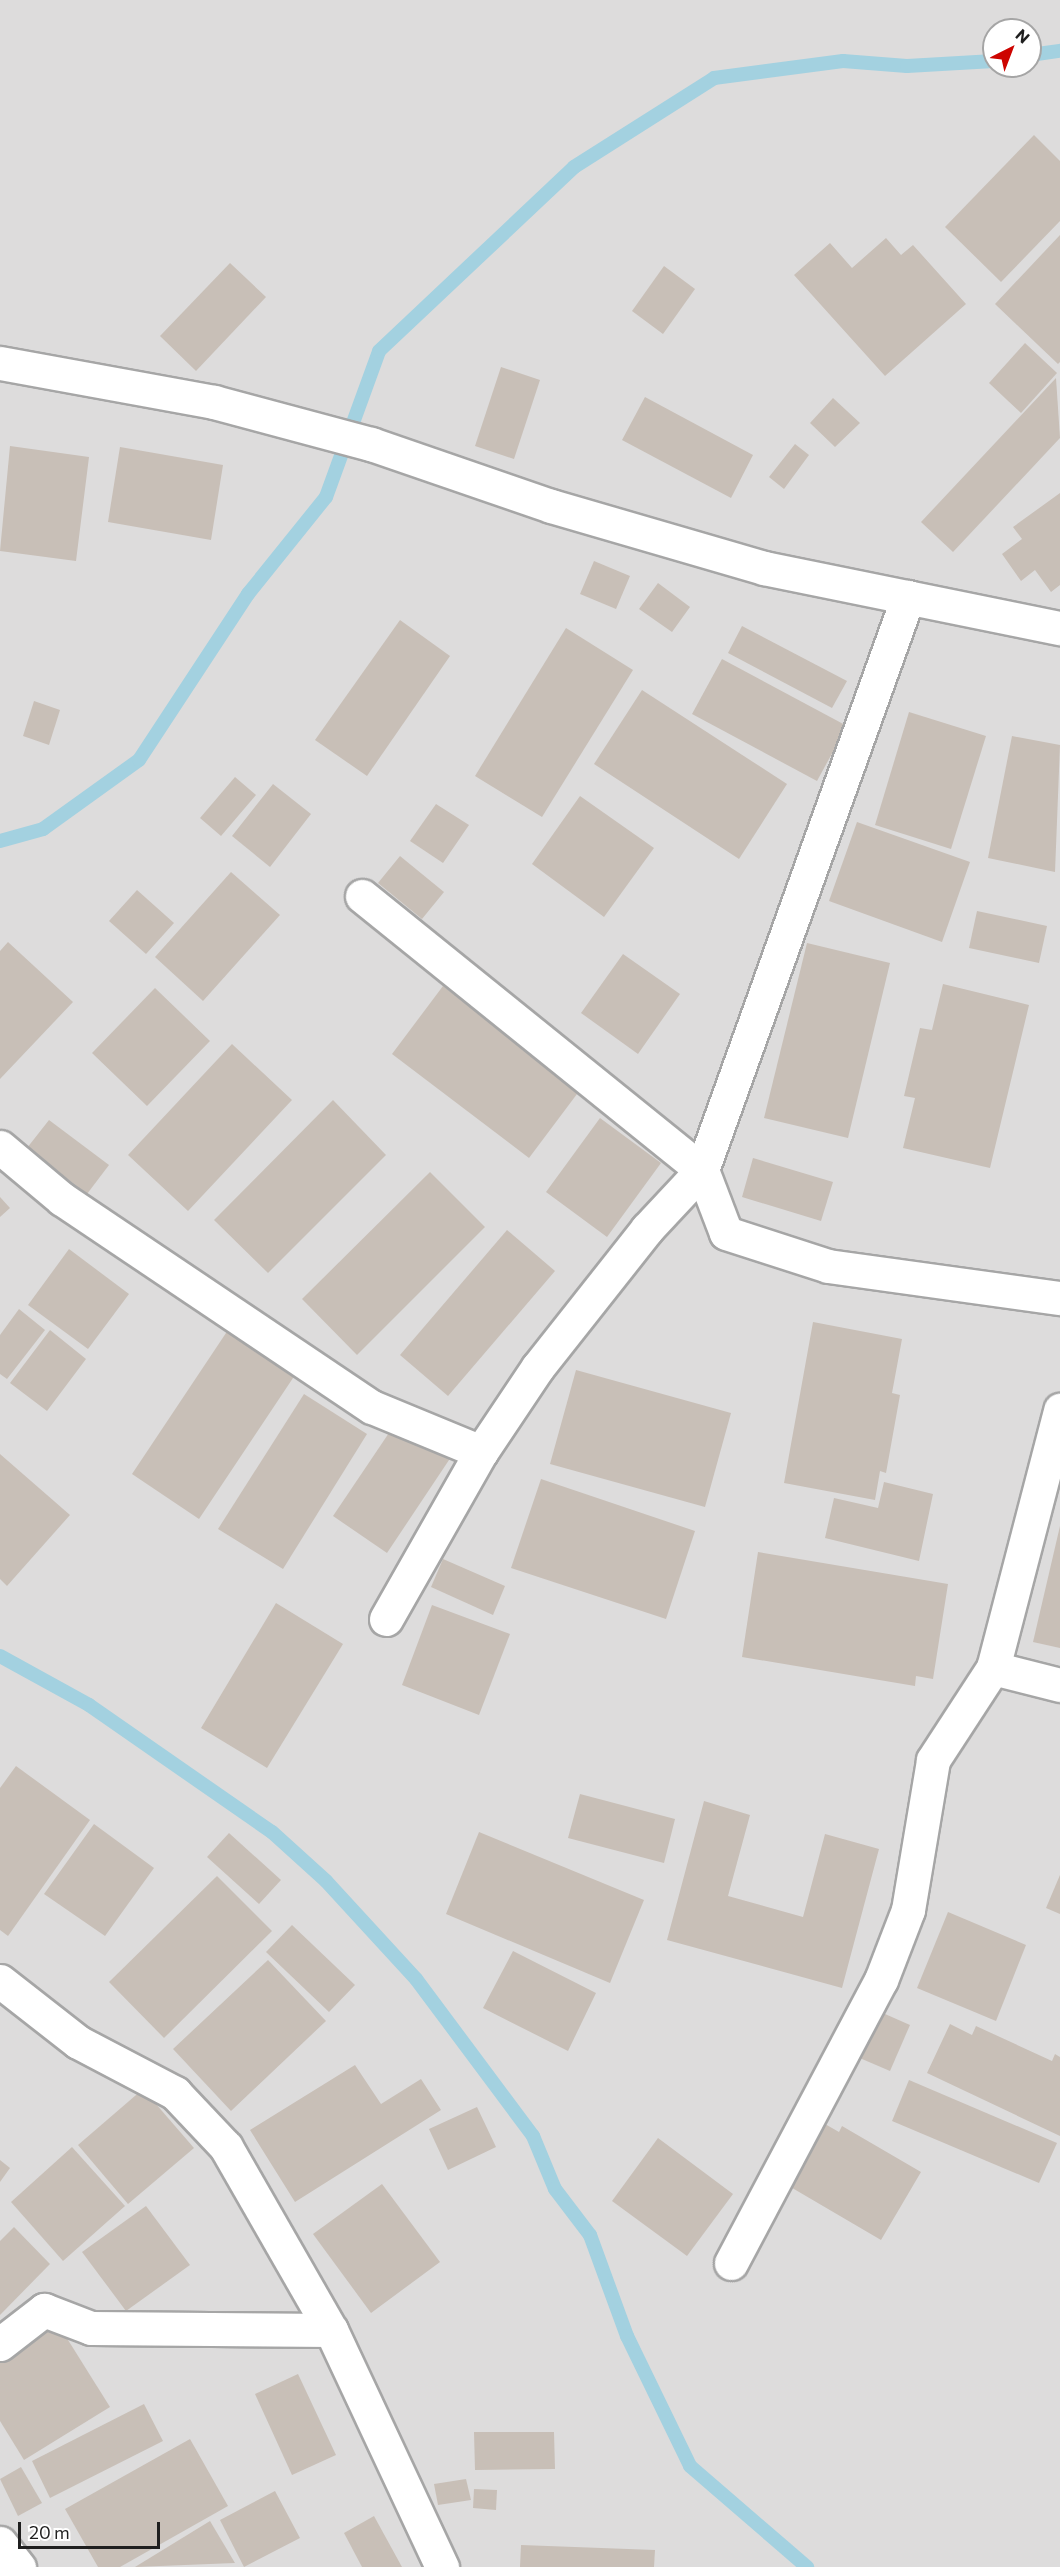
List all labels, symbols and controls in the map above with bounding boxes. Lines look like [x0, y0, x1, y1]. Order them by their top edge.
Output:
north arrow [982, 18, 1042, 78]
text: N [1012, 25, 1034, 47]
scale bar [21, 2510, 164, 2548]
text: 20 m [29, 2521, 70, 2543]

